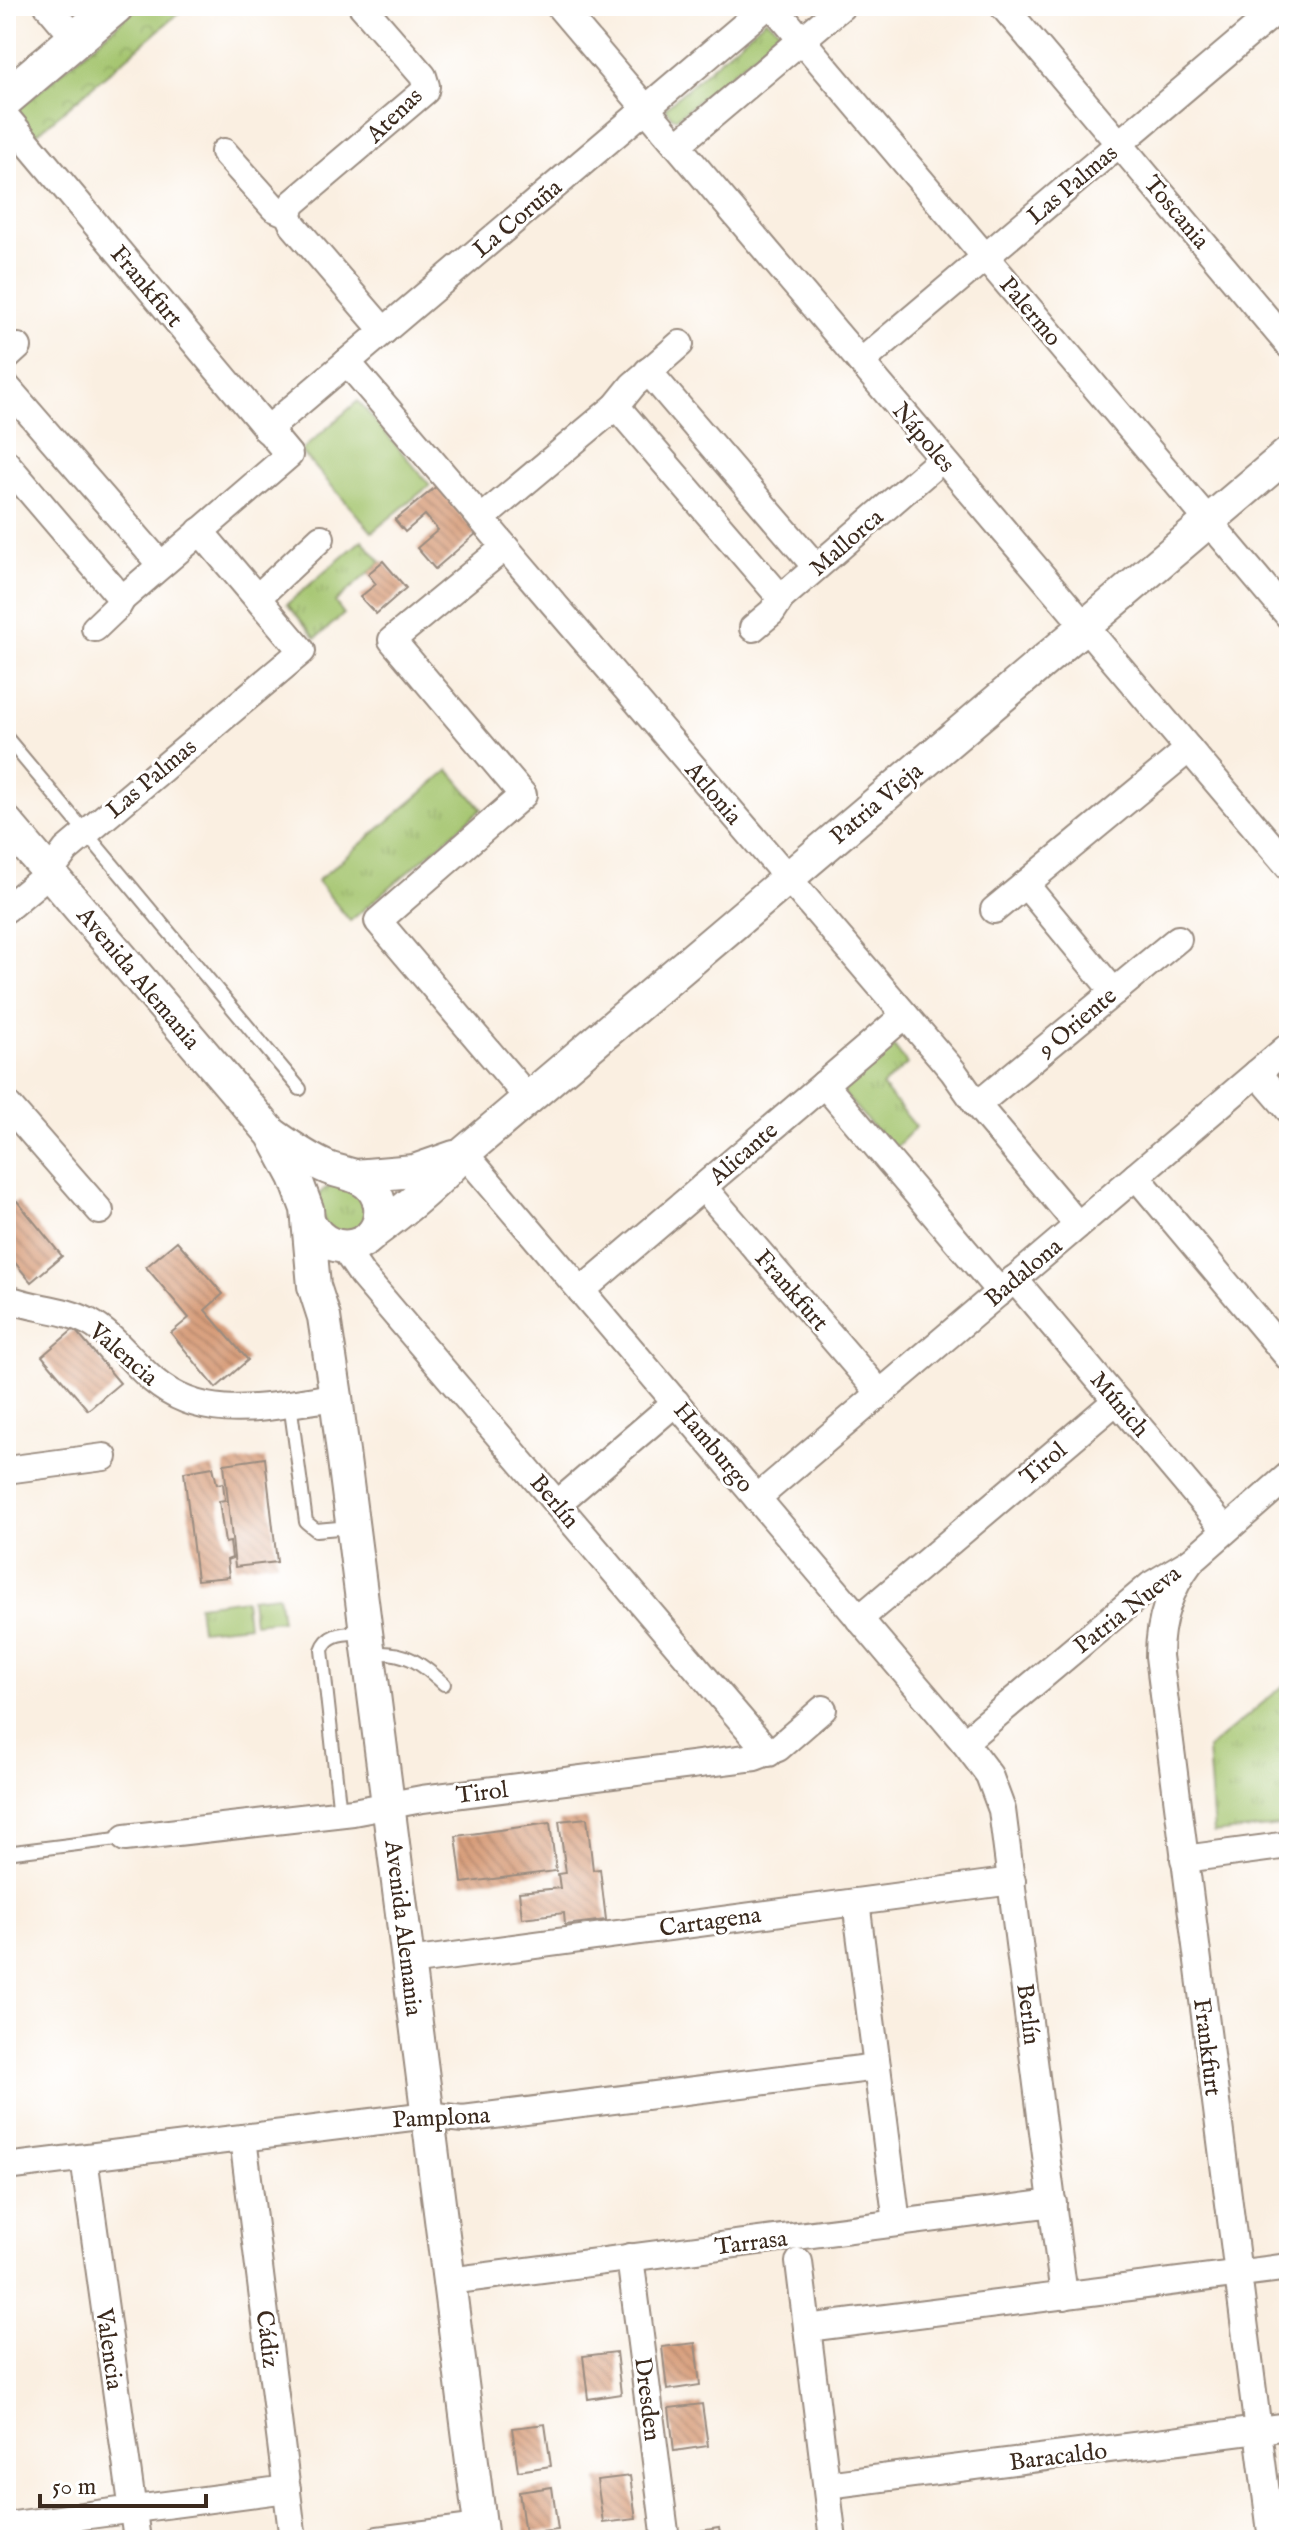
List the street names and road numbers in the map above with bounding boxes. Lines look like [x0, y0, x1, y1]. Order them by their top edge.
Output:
street label: Atenas [359, 82, 430, 151]
street label: Las Palmas [1021, 138, 1125, 232]
street label: Toscania [1136, 170, 1216, 257]
street label: La Coruña [467, 172, 569, 265]
street label: Frankfurt [103, 239, 189, 334]
street label: Palermo [992, 271, 1068, 353]
street label: Nápoles [885, 397, 961, 479]
street label: Mallorca [803, 502, 891, 584]
street label: Las Palmas [100, 732, 204, 826]
street label: Atlonia [677, 755, 749, 832]
street label: Patria Vieja [824, 756, 930, 852]
street label: Avenida Alemania [68, 900, 207, 1057]
street label: 9 Oriente [1031, 981, 1124, 1066]
street label: Alicante [702, 1116, 785, 1193]
street label: Badalona [979, 1231, 1070, 1315]
street label: Frankfurt [747, 1244, 835, 1338]
street label: Valencia [81, 1316, 165, 1394]
street label: Múnich [1082, 1366, 1156, 1445]
street label: Hamburgo [666, 1396, 760, 1500]
street label: Tirol [1014, 1435, 1074, 1493]
street label: Berlín [522, 1468, 586, 1536]
street label: Patria Nueva [1068, 1558, 1188, 1662]
street label: Tirol [454, 1775, 510, 1812]
street label: Avenida Alemania [376, 1837, 429, 2019]
street label: Cartagena [657, 1900, 764, 1945]
street label: Berlín [1008, 1982, 1047, 2047]
street label: Frankfurt [1185, 1997, 1228, 2098]
street label: Pamplona [391, 2100, 491, 2137]
street label: Tarrasa [713, 2224, 790, 2263]
street label: Valencia [87, 2306, 130, 2393]
street label: Cádiz [248, 2309, 285, 2370]
street label: Dresden [626, 2356, 667, 2443]
street label: Baracaldo [1007, 2436, 1109, 2479]

